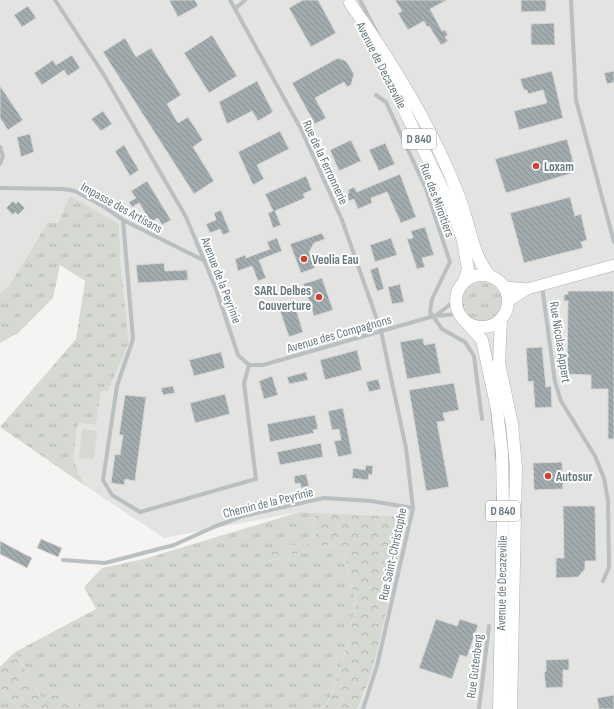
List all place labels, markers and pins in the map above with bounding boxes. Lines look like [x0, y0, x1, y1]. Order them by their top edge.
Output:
place label: Loxam [544, 159, 574, 175]
marker: Loxam [531, 161, 541, 171]
place label: Veolia Eau [312, 252, 359, 268]
marker: Veolia Eau [299, 254, 309, 264]
place label: SARL Delbes Couverture [254, 283, 311, 314]
marker: SARL Delbes Couverture [314, 292, 324, 302]
place label: Autosur [555, 469, 592, 485]
marker: Autosur [543, 471, 553, 481]

